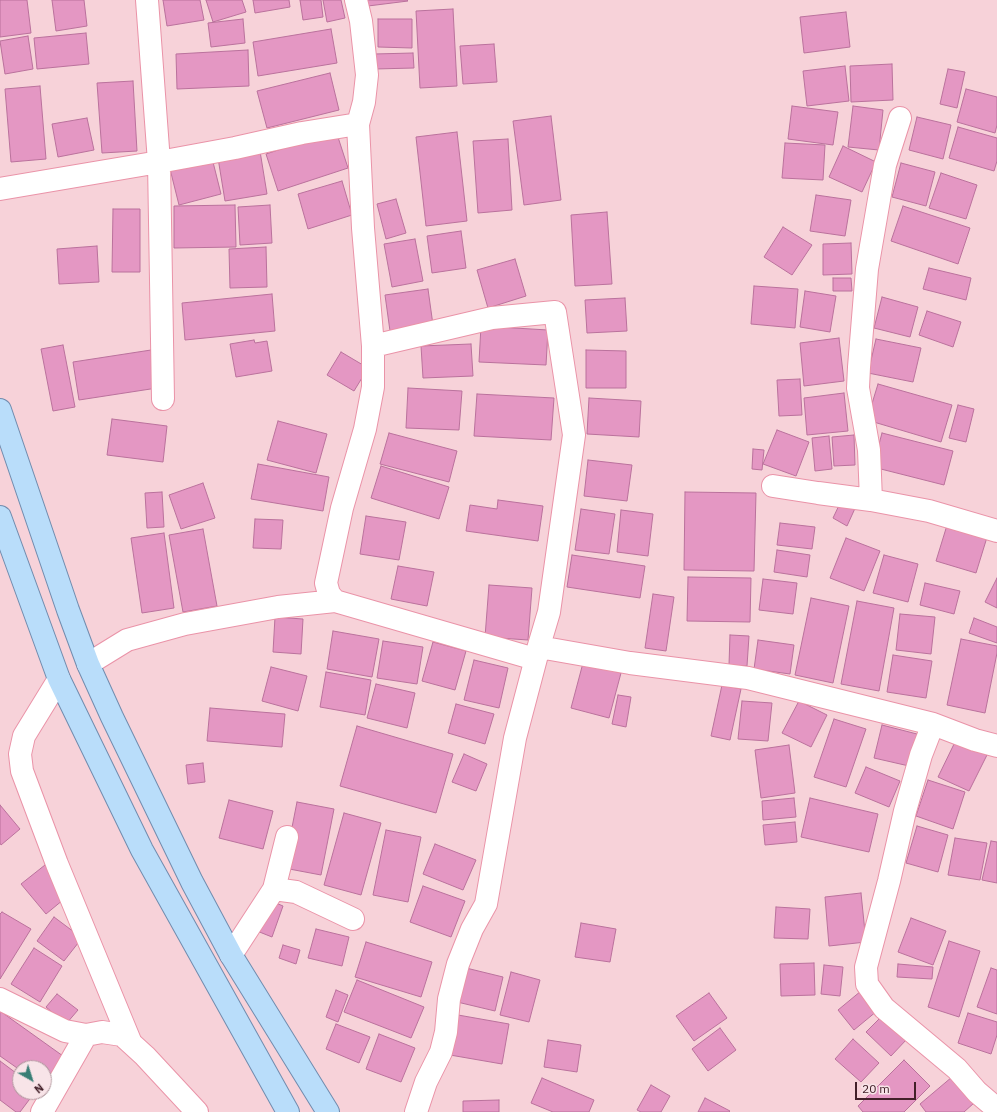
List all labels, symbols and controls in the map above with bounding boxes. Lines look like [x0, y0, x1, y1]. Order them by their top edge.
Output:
north arrow [12, 1060, 52, 1100]
scale bar [857, 1074, 918, 1100]
text: N [31, 1081, 46, 1096]
text: 20 m [862, 1081, 890, 1096]

